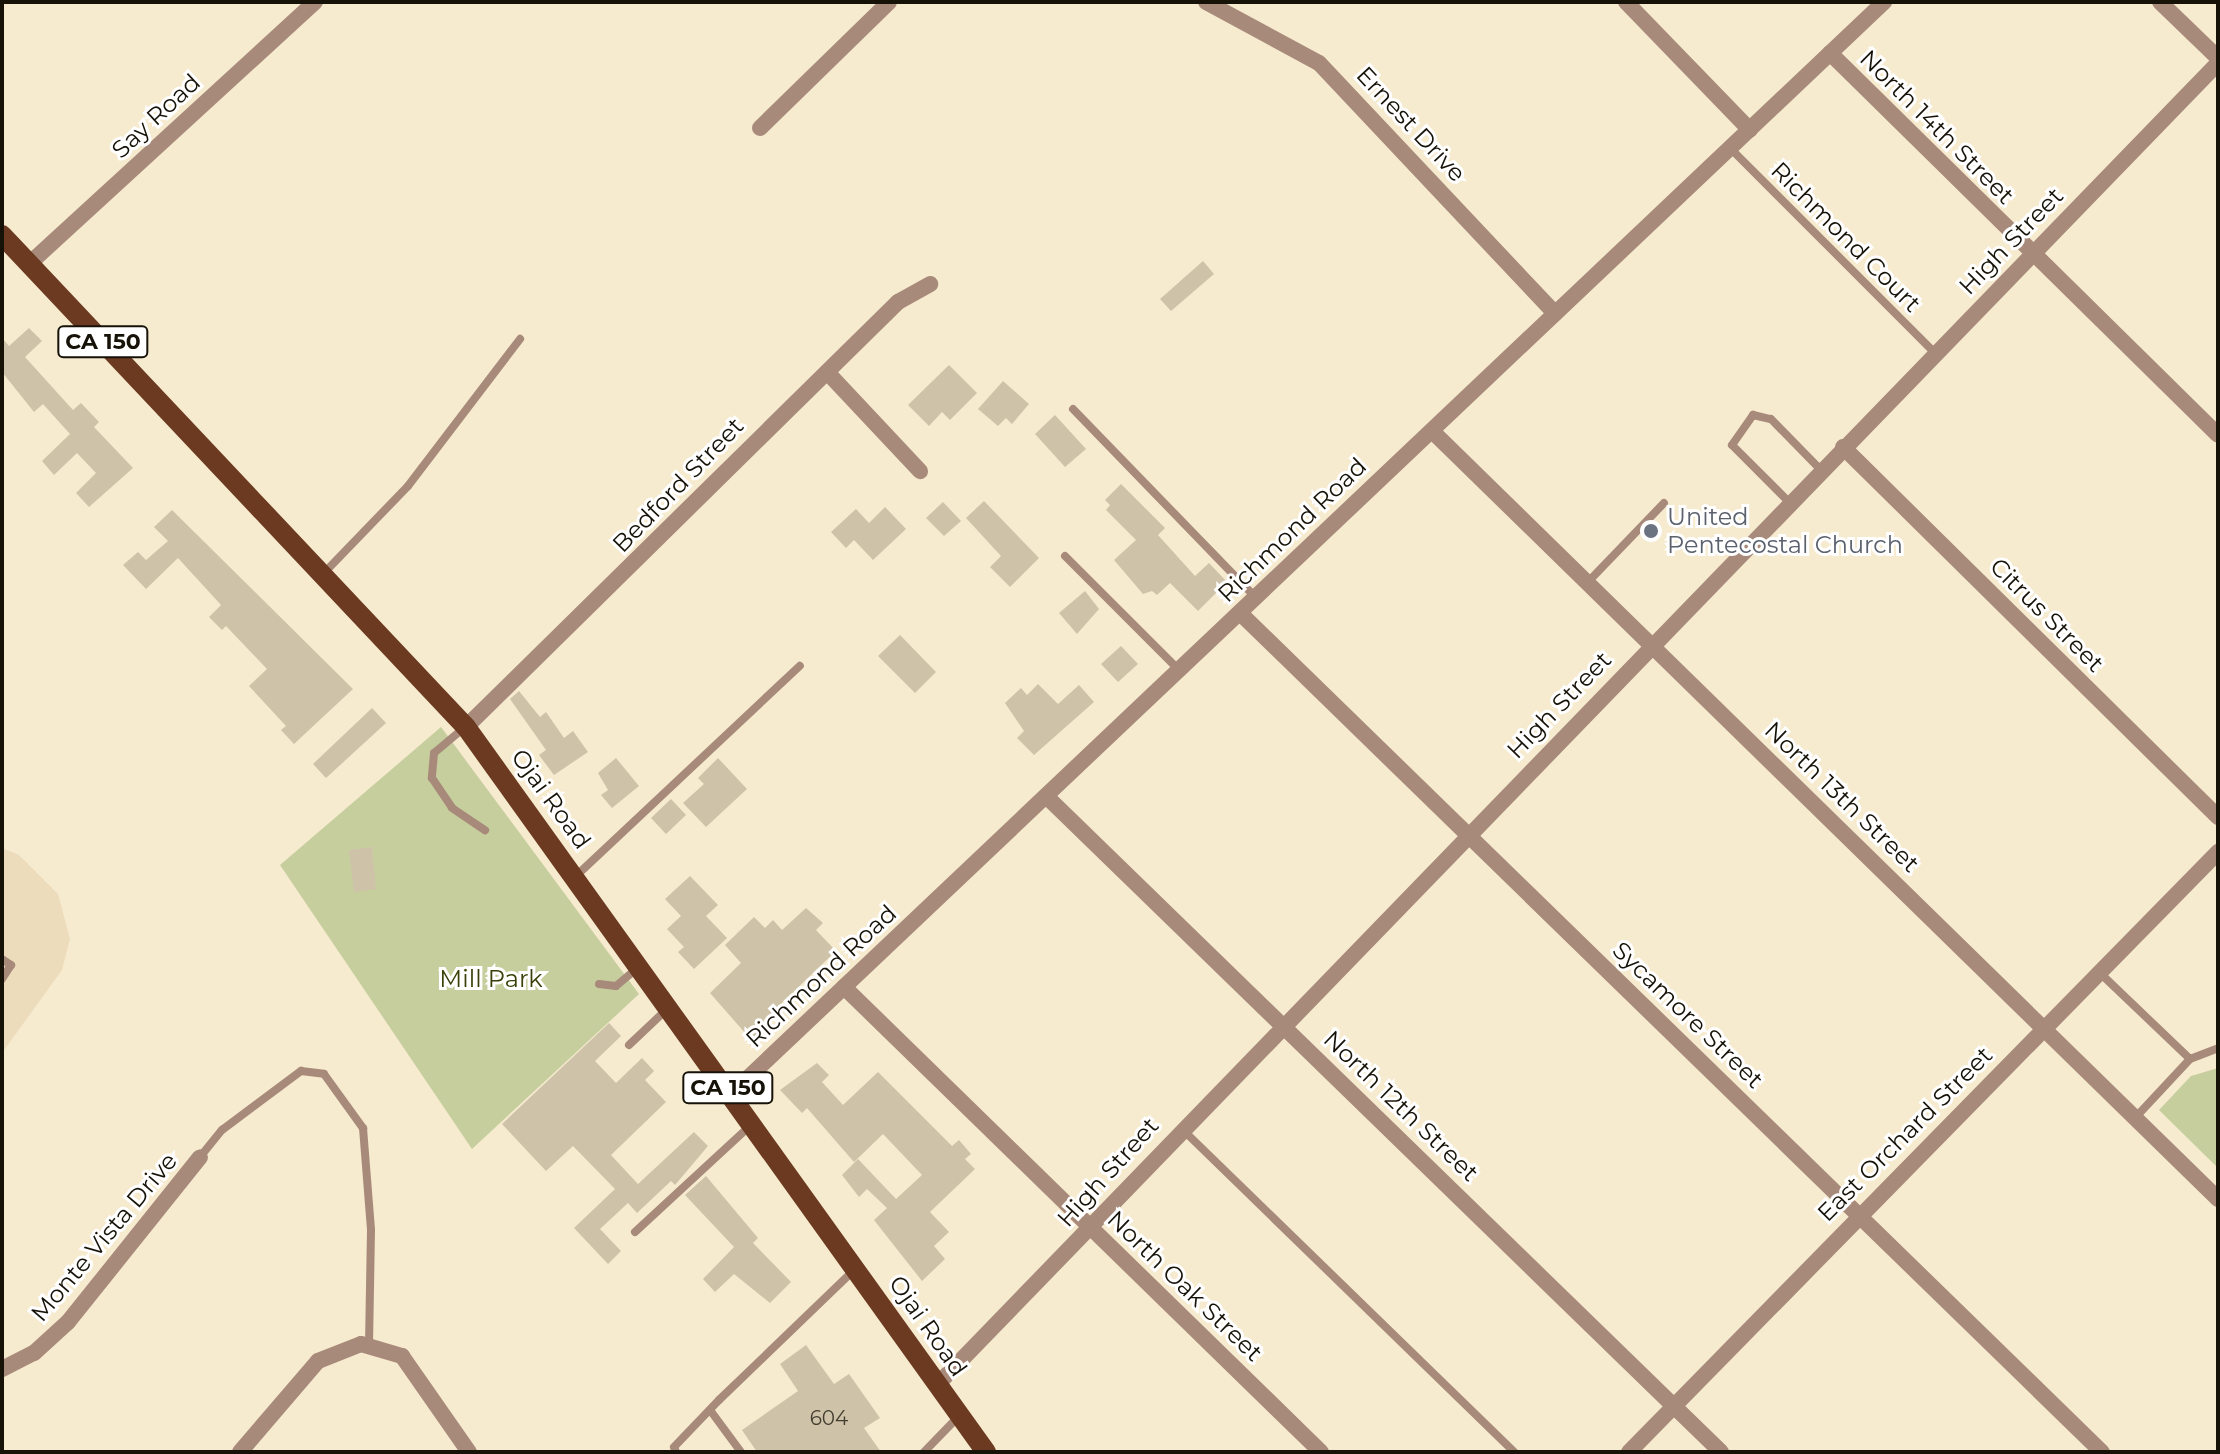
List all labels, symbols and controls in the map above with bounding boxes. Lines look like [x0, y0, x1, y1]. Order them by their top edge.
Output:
street label: North 14th Street [1854, 44, 2020, 210]
street label: Ernest Drive [1350, 60, 1472, 188]
street label: Say Road [106, 68, 206, 164]
street label: Richmond Court [1765, 156, 1927, 318]
street label: High Street [1953, 182, 2069, 300]
road number: CA 150 [57, 324, 149, 360]
street label: Bedford Street [606, 412, 750, 558]
street label: Richmond Road [1212, 452, 1372, 608]
place label: United Pentecostal Church [1667, 503, 1903, 559]
marker: United Pentecostal Church [1642, 522, 1660, 540]
street label: Citrus Street [1984, 552, 2110, 678]
street label: High Street [1501, 646, 1617, 764]
street label: North 13th Street [1759, 716, 1925, 878]
street label: Ojai Road [505, 743, 597, 855]
street label: Richmond Road [740, 899, 902, 1053]
street label: Sycamore Street [1607, 936, 1769, 1094]
park label: Mill Park [439, 965, 543, 993]
street label: North 12th Street [1318, 1025, 1484, 1187]
street label: East Orchard Street [1812, 1041, 1998, 1227]
road number: CA 150 [682, 1070, 774, 1106]
street label: High Street [1051, 1111, 1165, 1233]
street label: Monte Vista Drive [25, 1147, 183, 1327]
street label: North Oak Street [1102, 1205, 1268, 1367]
street label: Ojai Road [883, 1270, 973, 1382]
house number: 604 [810, 1406, 848, 1430]

